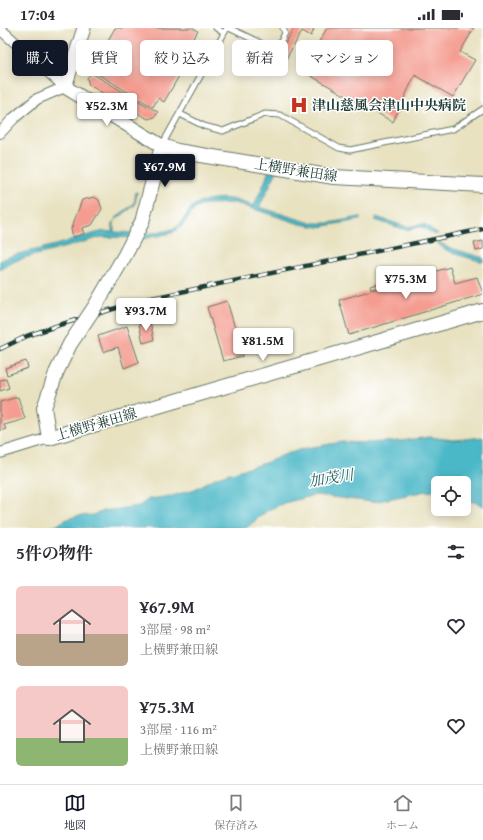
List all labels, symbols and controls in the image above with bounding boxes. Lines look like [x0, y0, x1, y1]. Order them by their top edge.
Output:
text: 17:04 [20, 4, 55, 25]
chip: 購入 [12, 40, 68, 76]
chip: 賃貸 [76, 40, 132, 76]
chip: 絞り込み [140, 40, 224, 76]
chip: 新着 [232, 40, 288, 76]
chip: マンション [296, 40, 393, 76]
pin: ¥52.3M [74, 93, 140, 127]
hospital icon: 津山慈風会津山中央病院 [289, 95, 309, 115]
place label: 津山慈風会津山中央病院 [312, 95, 466, 115]
text: ¥52.3M [86, 96, 128, 115]
pin: ¥67.9M [132, 154, 198, 188]
street label: 上横野兼田線 [253, 154, 339, 186]
text: ¥67.9M [144, 157, 186, 176]
pin: ¥75.3M [373, 266, 439, 300]
text: ¥75.3M [385, 269, 427, 288]
pin: ¥93.7M [113, 298, 179, 332]
text: ¥93.7M [125, 301, 167, 320]
pin: ¥81.5M [230, 328, 296, 362]
text: ¥81.5M [242, 331, 284, 350]
street label: 上横野兼田線 [53, 403, 139, 445]
water label: 加茂川 [307, 463, 357, 491]
map controls [431, 476, 471, 516]
button: locate [431, 476, 471, 516]
text: 5件の物件 [16, 540, 93, 565]
icon: filters [445, 541, 467, 563]
text: ¥67.9M [140, 594, 195, 619]
icon: home [48, 602, 96, 650]
icon: heart [445, 615, 467, 637]
text: 3部屋 · 98 m² [140, 620, 211, 639]
text: 上横野兼田線 [140, 640, 218, 659]
text: ¥75.3M [140, 694, 195, 719]
icon: home [48, 702, 96, 750]
icon: heart [445, 715, 467, 737]
text: 3部屋 · 116 m² [140, 720, 217, 739]
text: 上横野兼田線 [140, 740, 218, 759]
tab: 地図 [64, 792, 86, 833]
tab: 保存済み [214, 792, 258, 833]
tab: ホーム [386, 792, 419, 833]

